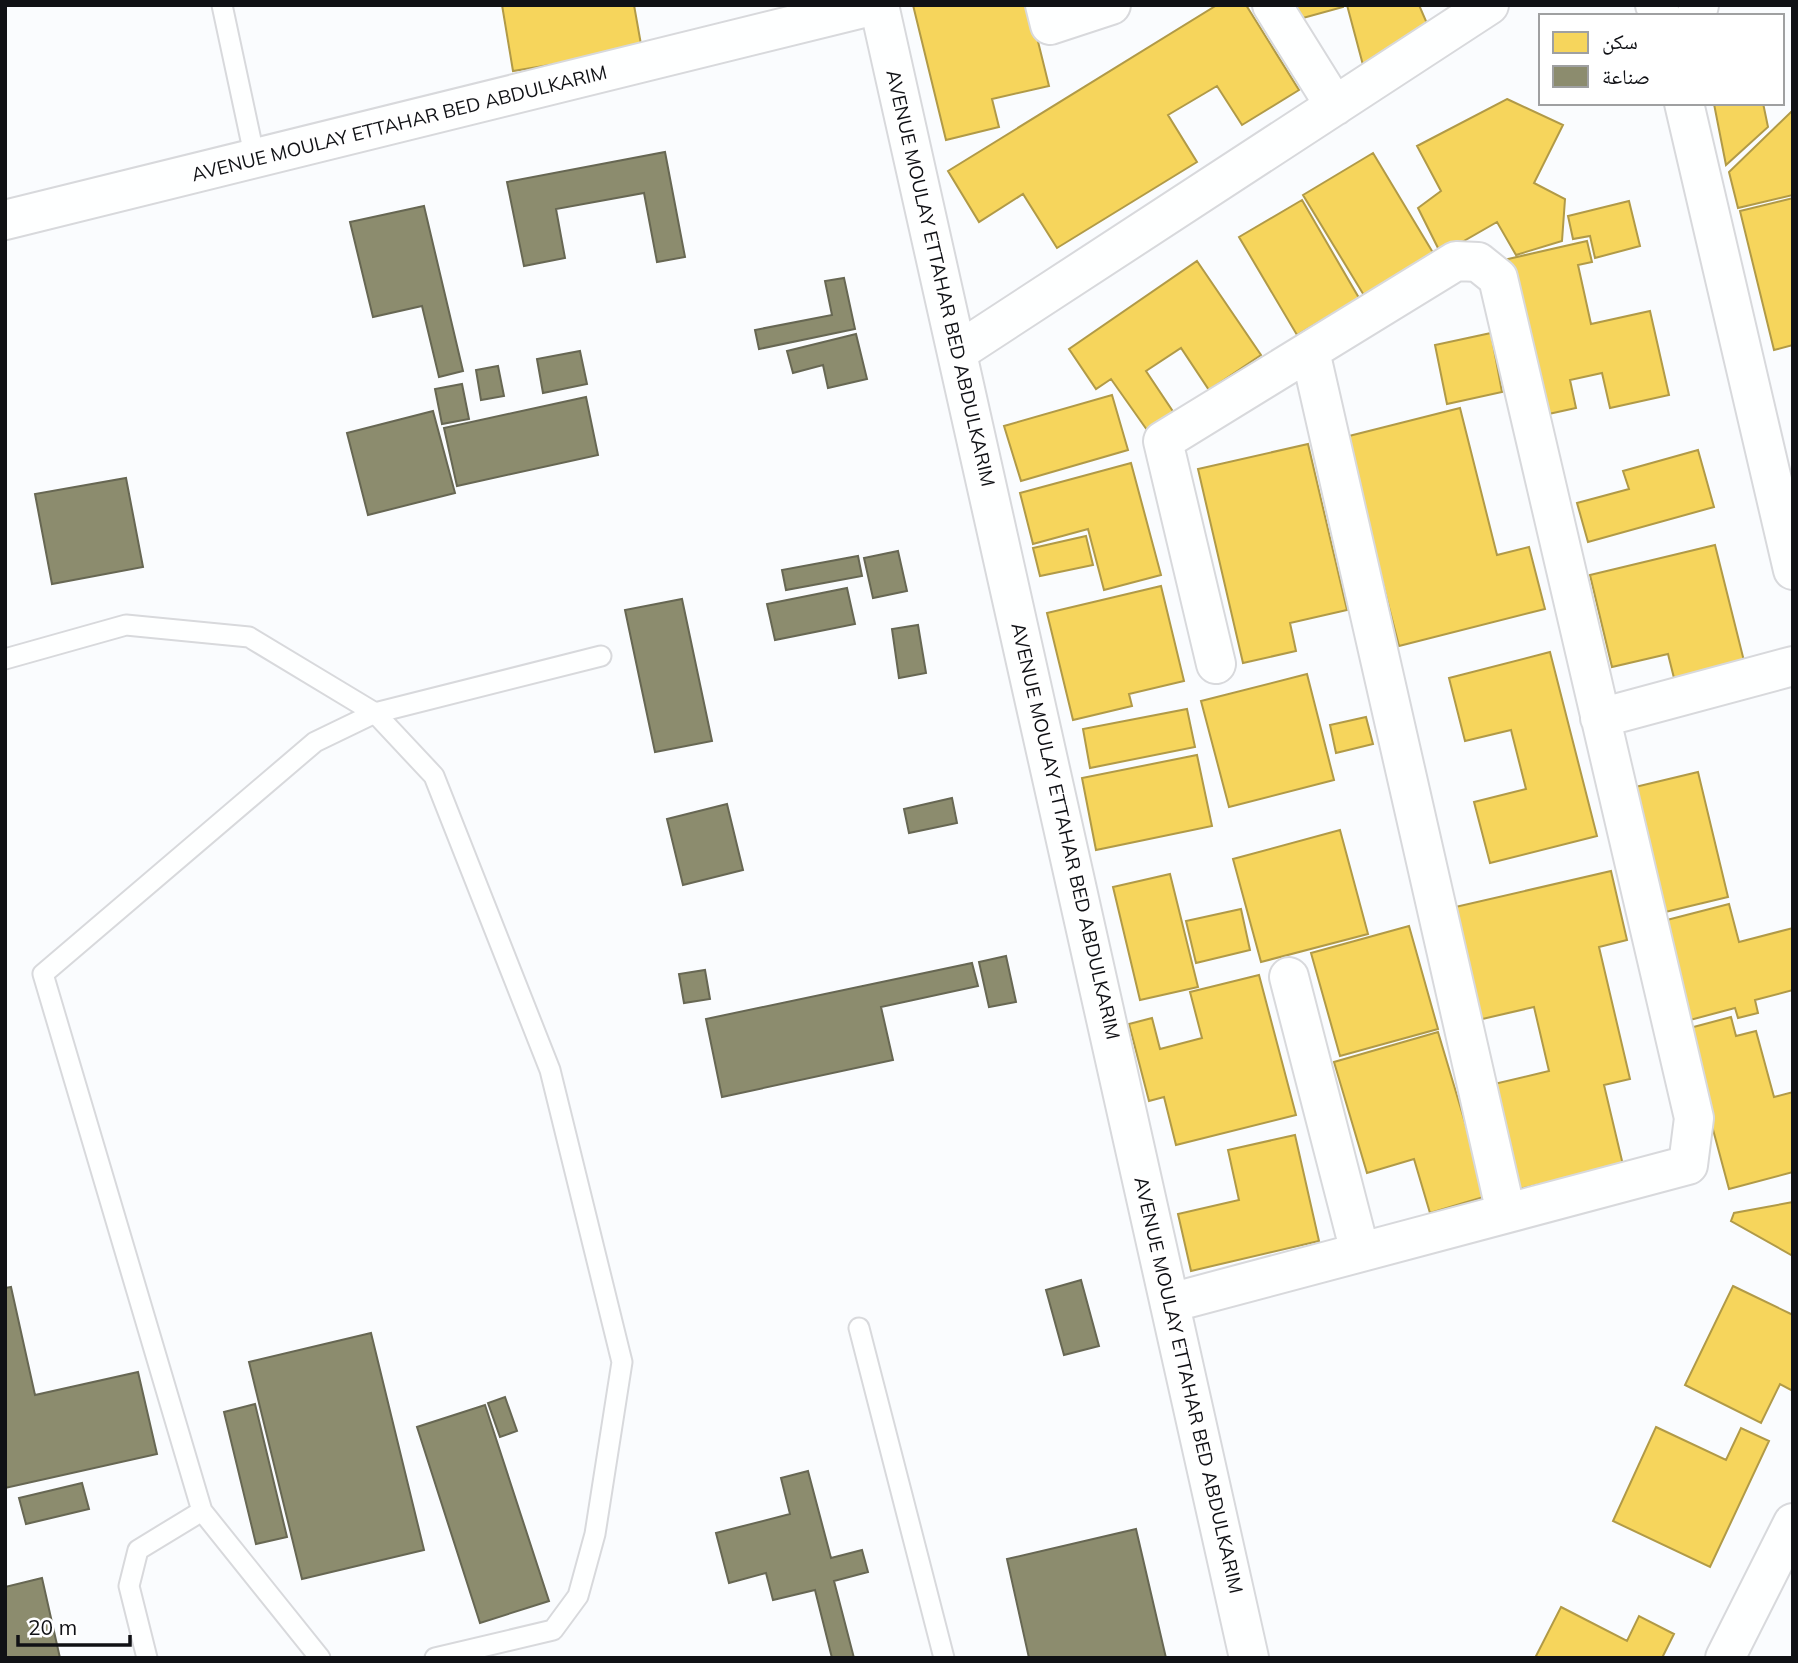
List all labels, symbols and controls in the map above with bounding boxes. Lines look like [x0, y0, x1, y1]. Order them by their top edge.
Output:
legend [1539, 14, 1784, 105]
text: سكن [1602, 28, 1638, 55]
street label: AVENUE MOULAY ETTAHAR BED ABDULKARIM [189, 60, 609, 186]
text: صناعة [1602, 63, 1650, 89]
street label: AVENUE MOULAY ETTAHAR BED ABDULKARIM [881, 67, 1001, 489]
street label: AVENUE MOULAY ETTAHAR BED ABDULKARIM [1006, 620, 1126, 1042]
street label: AVENUE MOULAY ETTAHAR BED ABDULKARIM [1129, 1174, 1249, 1596]
scale bar [18, 1604, 130, 1648]
text: 20 m [28, 1614, 77, 1640]

